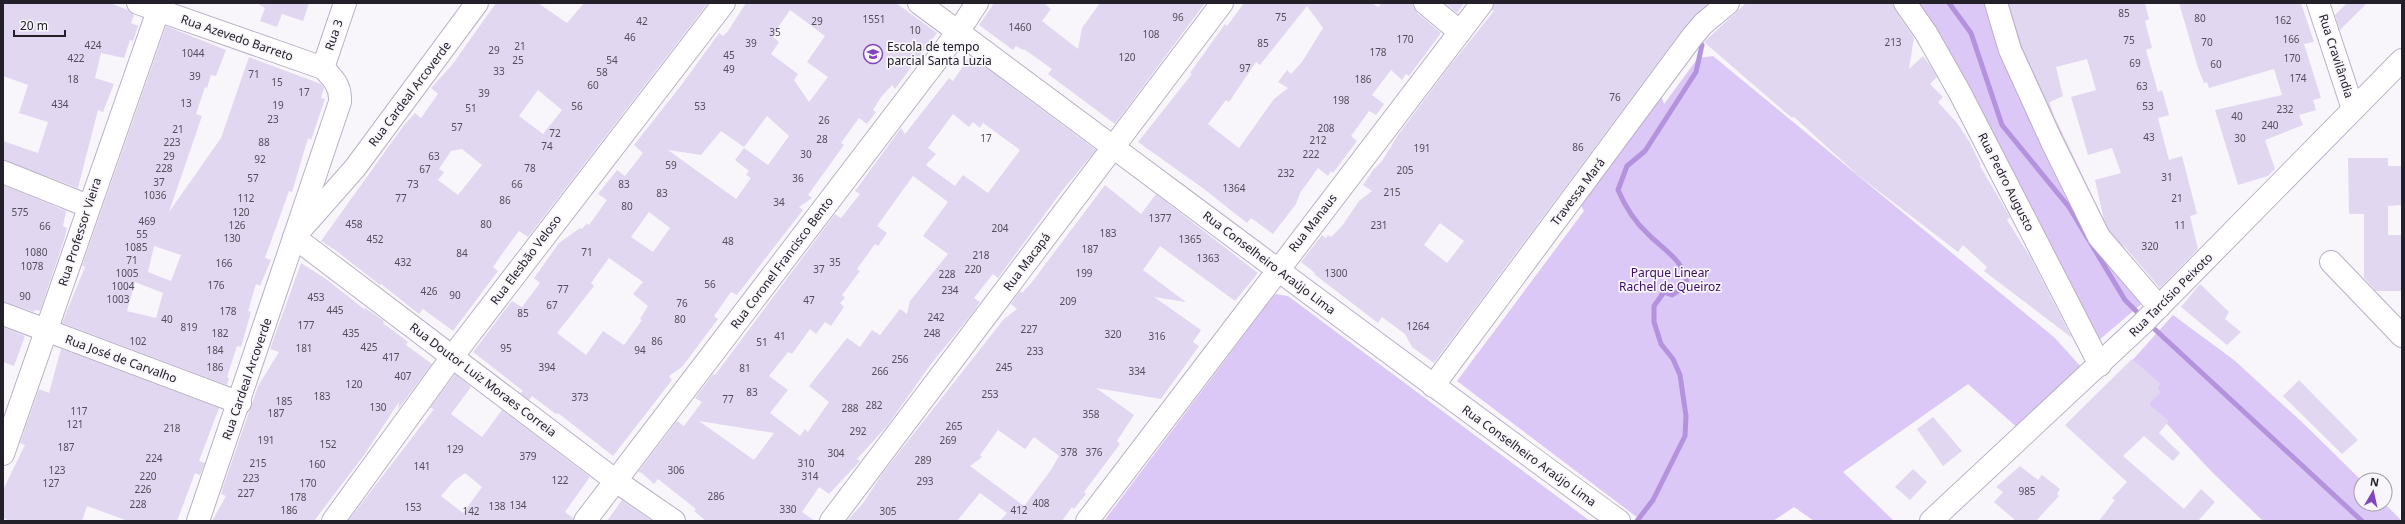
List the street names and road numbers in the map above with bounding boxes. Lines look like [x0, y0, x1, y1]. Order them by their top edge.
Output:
street label: Rua Azevedo Barreto [179, 10, 296, 65]
street label: Rua Cravilândia [2315, 12, 2358, 100]
street label: Rua 3 [320, 17, 347, 53]
street label: Rua Cardeal Arcoverde [364, 37, 455, 150]
street label: Rua Pedro Augusto [1974, 130, 2039, 234]
street label: Travessa Mará [1546, 154, 1609, 229]
street label: Rua Professor Vieira [54, 175, 105, 288]
street label: Rua Manaus [1284, 190, 1341, 255]
street label: Rua Coronel Francisco Bento [726, 193, 837, 332]
street label: Rua Conselheiro Araújo Lima [1199, 207, 1339, 318]
street label: Rua Elesbão Veloso [486, 211, 565, 308]
street label: Rua Macapá [999, 229, 1054, 294]
street label: Rua Tarcísio Peixoto [2125, 249, 2216, 340]
street label: Rua Cardeal Arcoverde [218, 315, 275, 442]
street label: Rua Doutor Luiz Moraes Correia [406, 319, 560, 440]
street label: Rua José de Carvalho [63, 330, 180, 387]
street label: Rua Conselheiro Araújo Lima [1459, 401, 1600, 510]

